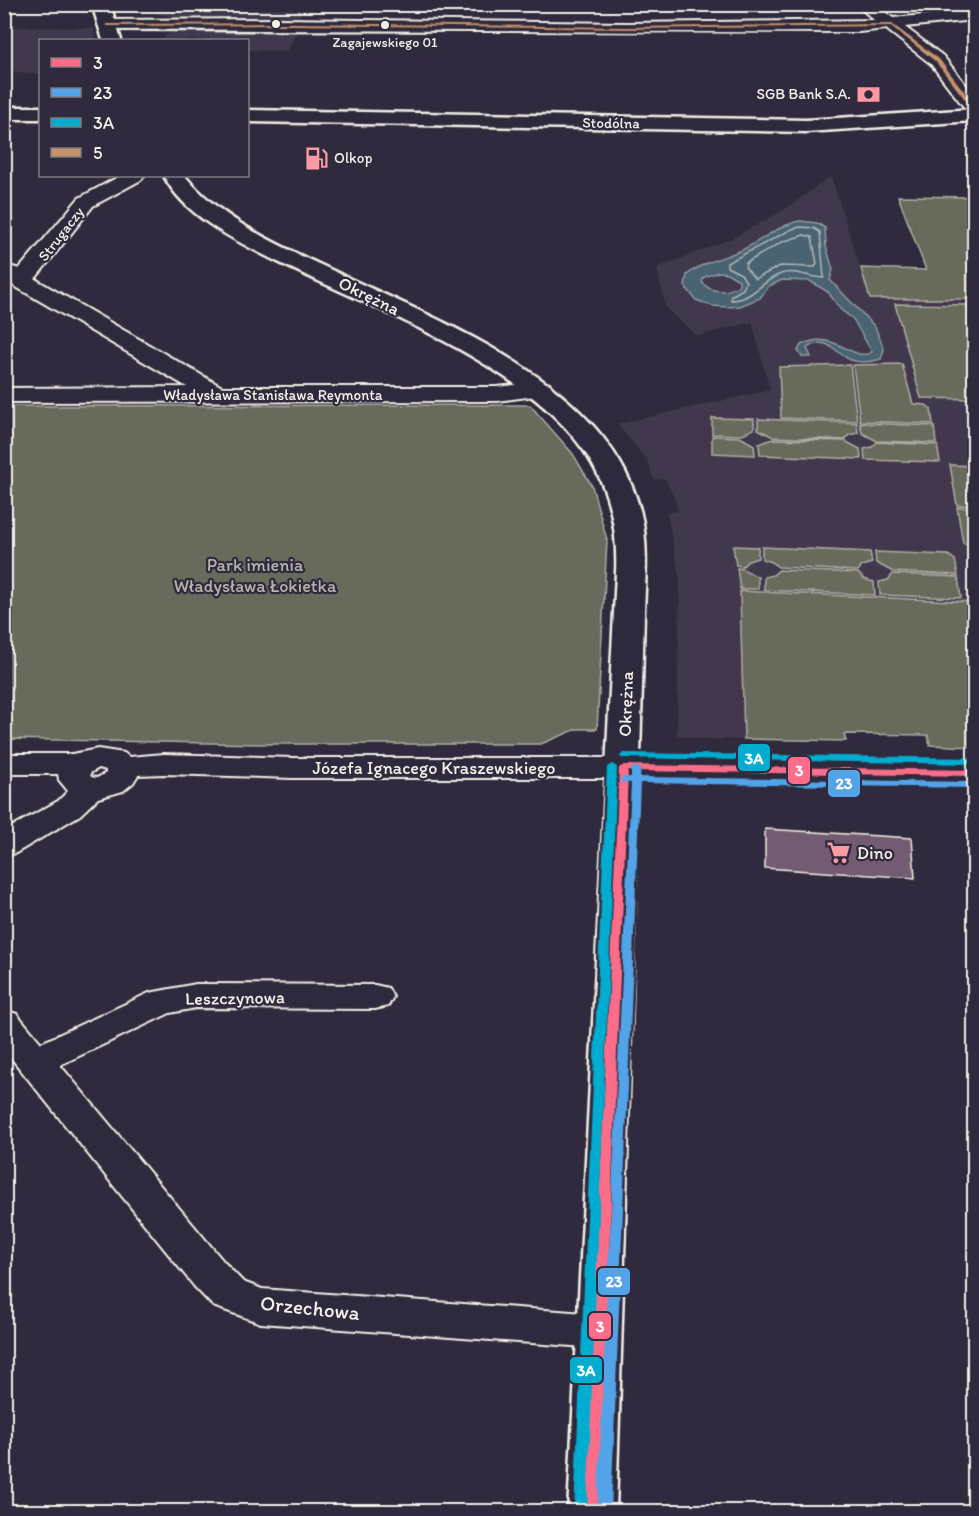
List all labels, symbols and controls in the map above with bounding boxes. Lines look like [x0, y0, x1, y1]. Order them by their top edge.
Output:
unlabelled marker [270, 18, 282, 30]
marker: Zagajewskiego 01 [379, 19, 391, 31]
place label: Zagajewskiego 01 [332, 34, 438, 51]
legend [39, 39, 249, 177]
text: 3 [93, 52, 103, 74]
bank icon: SGB Bank S.A. [856, 81, 882, 107]
text: 23 [93, 82, 112, 104]
place label: SGB Bank S.A. [757, 85, 851, 103]
text: 3A [93, 112, 115, 134]
street label: Stodólna [582, 113, 641, 133]
text: 5 [93, 142, 102, 164]
fuel station icon: Olkop [303, 145, 329, 171]
place label: Olkop [334, 149, 372, 167]
street label: Strugaczy [34, 203, 88, 265]
street label: Okrężna [335, 272, 404, 321]
street label: Władysława Stanisława Reymonta [163, 386, 383, 404]
park label: Park imienia Władysława Łokietka [174, 554, 337, 597]
street label: Okrężna [614, 670, 638, 737]
line badge: 3A [737, 743, 771, 772]
text: 3A [745, 749, 764, 768]
line badge: 3 [787, 756, 811, 785]
street label: Józefa Ignacego Kraszewskiego [313, 757, 555, 779]
text: 3 [795, 761, 804, 780]
line badge: 23 [827, 769, 861, 798]
text: 23 [835, 774, 853, 793]
supermarket icon: Dino [826, 840, 852, 866]
place label: Dino [857, 842, 893, 864]
street label: Leszczynowa [185, 986, 285, 1010]
line badge: 23 [597, 1267, 631, 1296]
text: 23 [605, 1272, 623, 1291]
street label: Orzechowa [259, 1290, 361, 1325]
line badge: 3 [588, 1312, 612, 1340]
text: 3 [596, 1317, 605, 1336]
line badge: 3A [569, 1356, 603, 1384]
text: 3A [577, 1361, 596, 1380]

